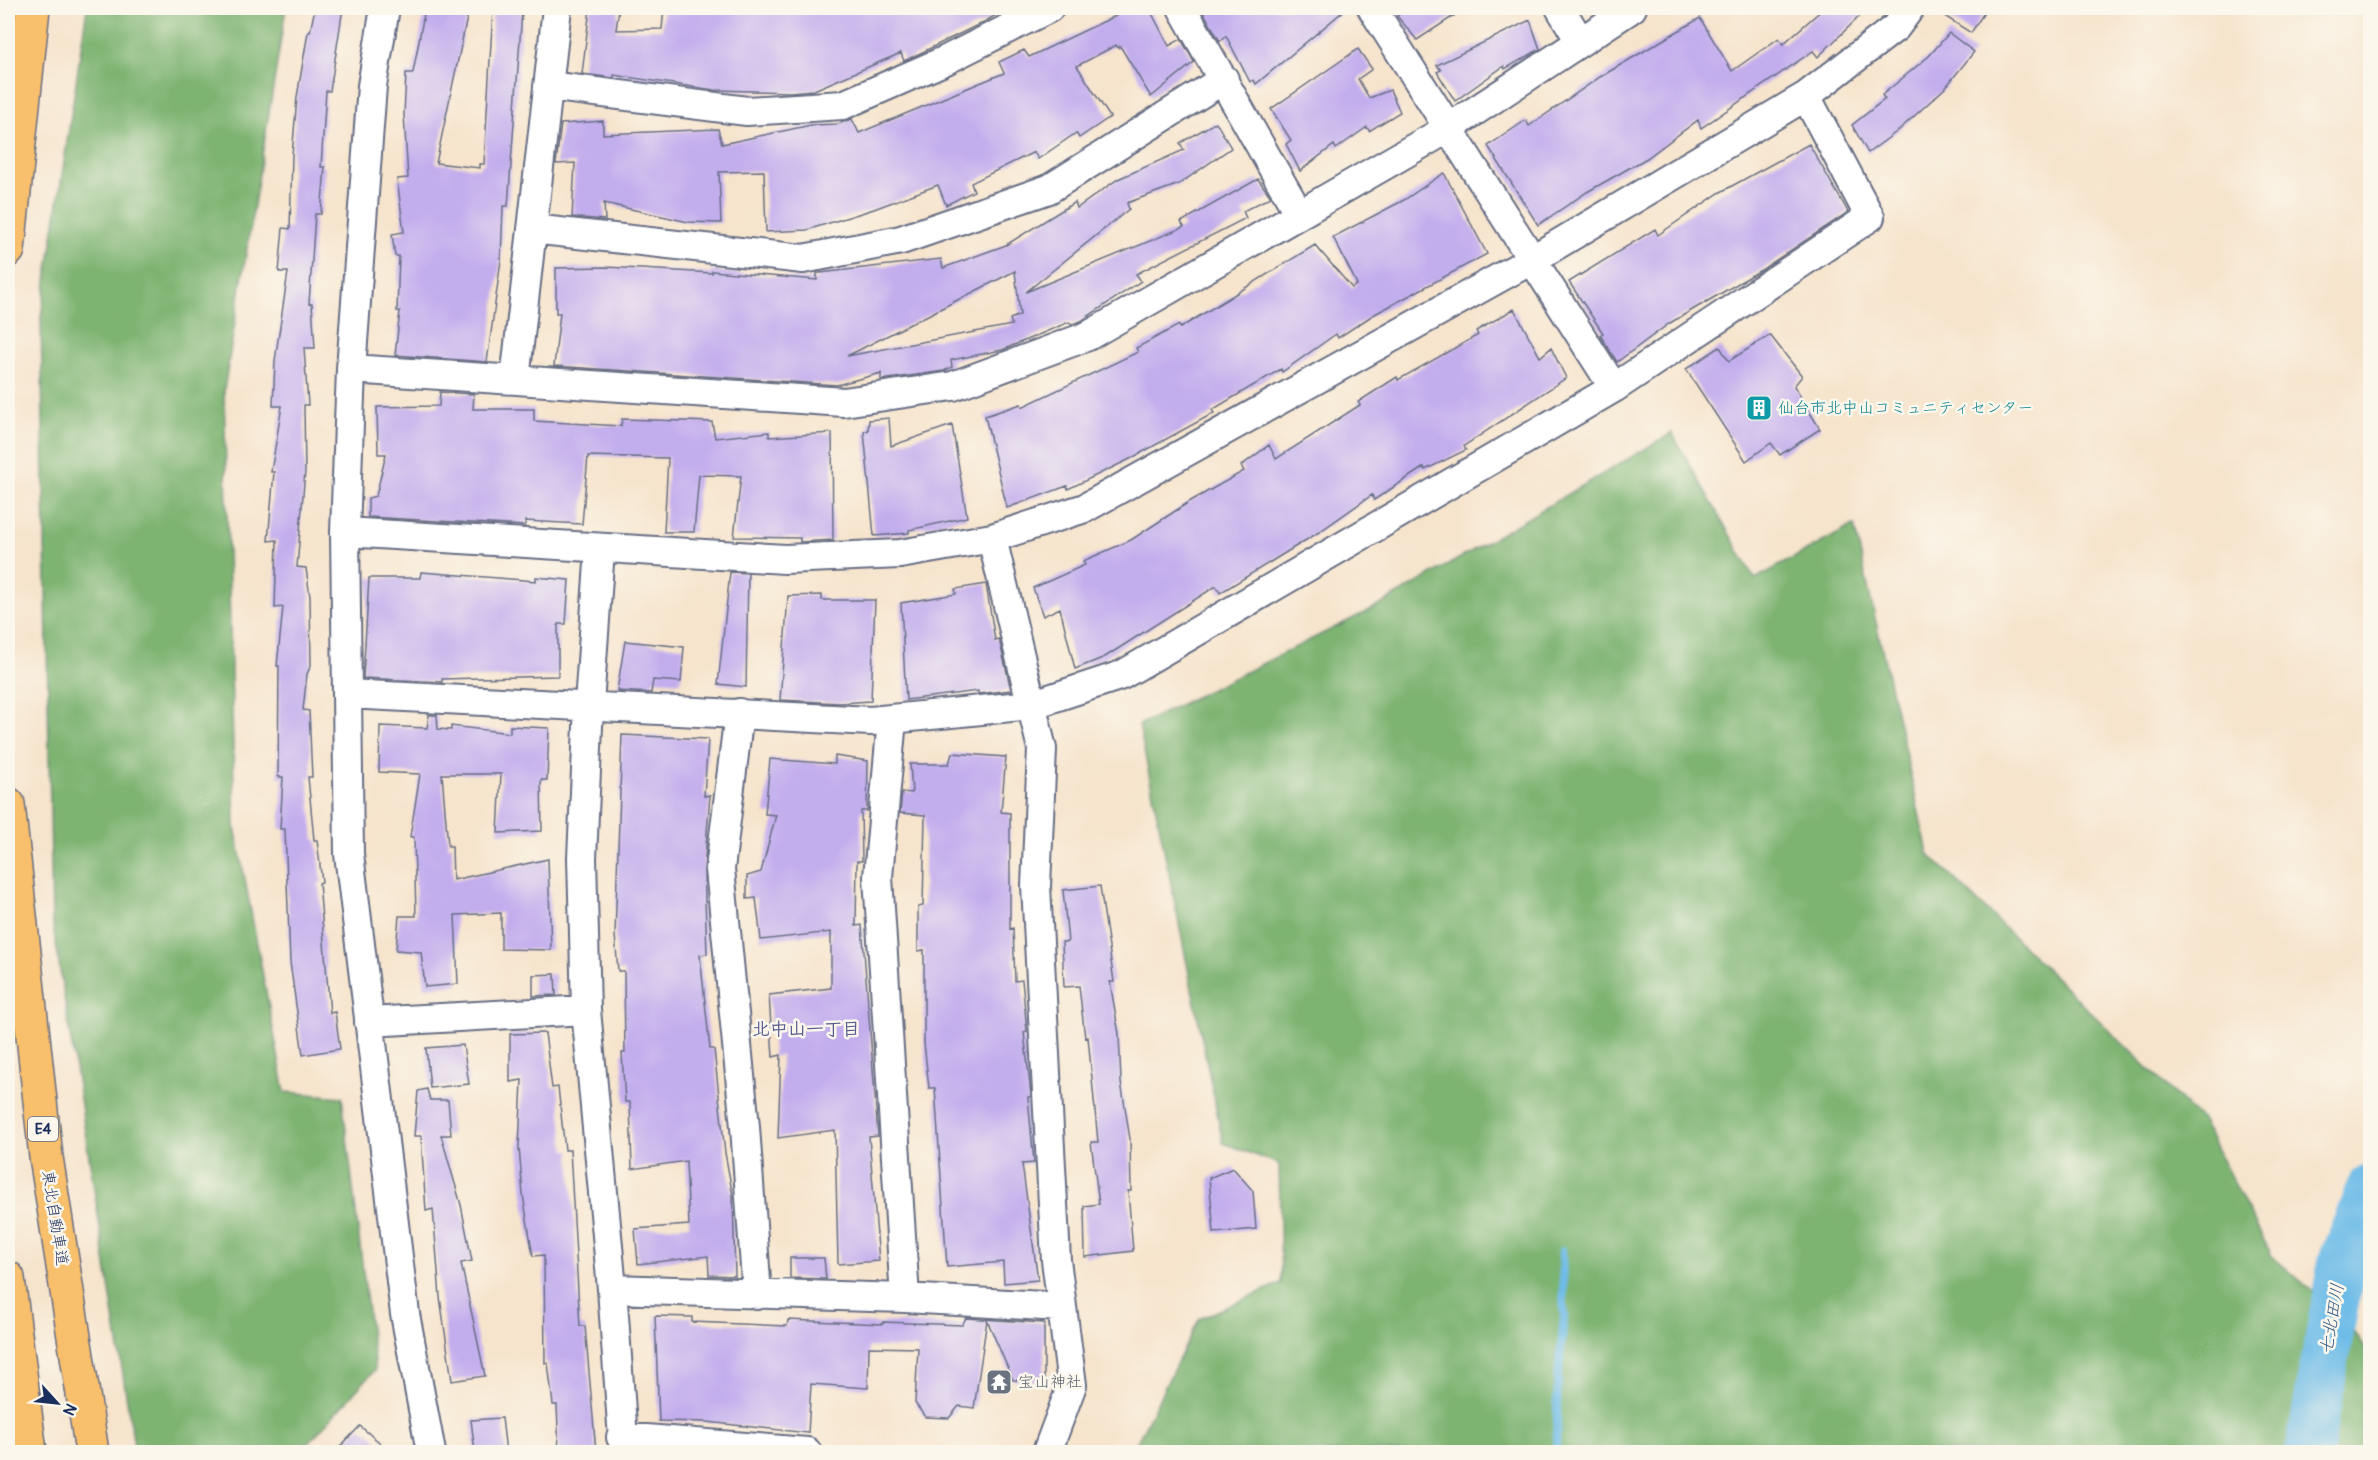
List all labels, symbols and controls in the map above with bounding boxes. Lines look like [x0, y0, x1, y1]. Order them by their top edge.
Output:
building icon: 仙台市北中山コミュニティセンター [1744, 393, 1774, 423]
place label: 仙台市北中山コミュニティセンター [1778, 398, 2033, 418]
district label: 北中山一丁目 [752, 1018, 860, 1041]
road number: E4 [28, 1117, 58, 1141]
street label: 東北自動車道 [38, 1169, 72, 1267]
water label: 七北田川 [2314, 1282, 2350, 1356]
temple icon: 宝山神社 [984, 1367, 1014, 1397]
place label: 宝山神社 [1018, 1372, 1082, 1392]
north arrow [27, 1373, 87, 1433]
text: N [58, 1400, 81, 1419]

